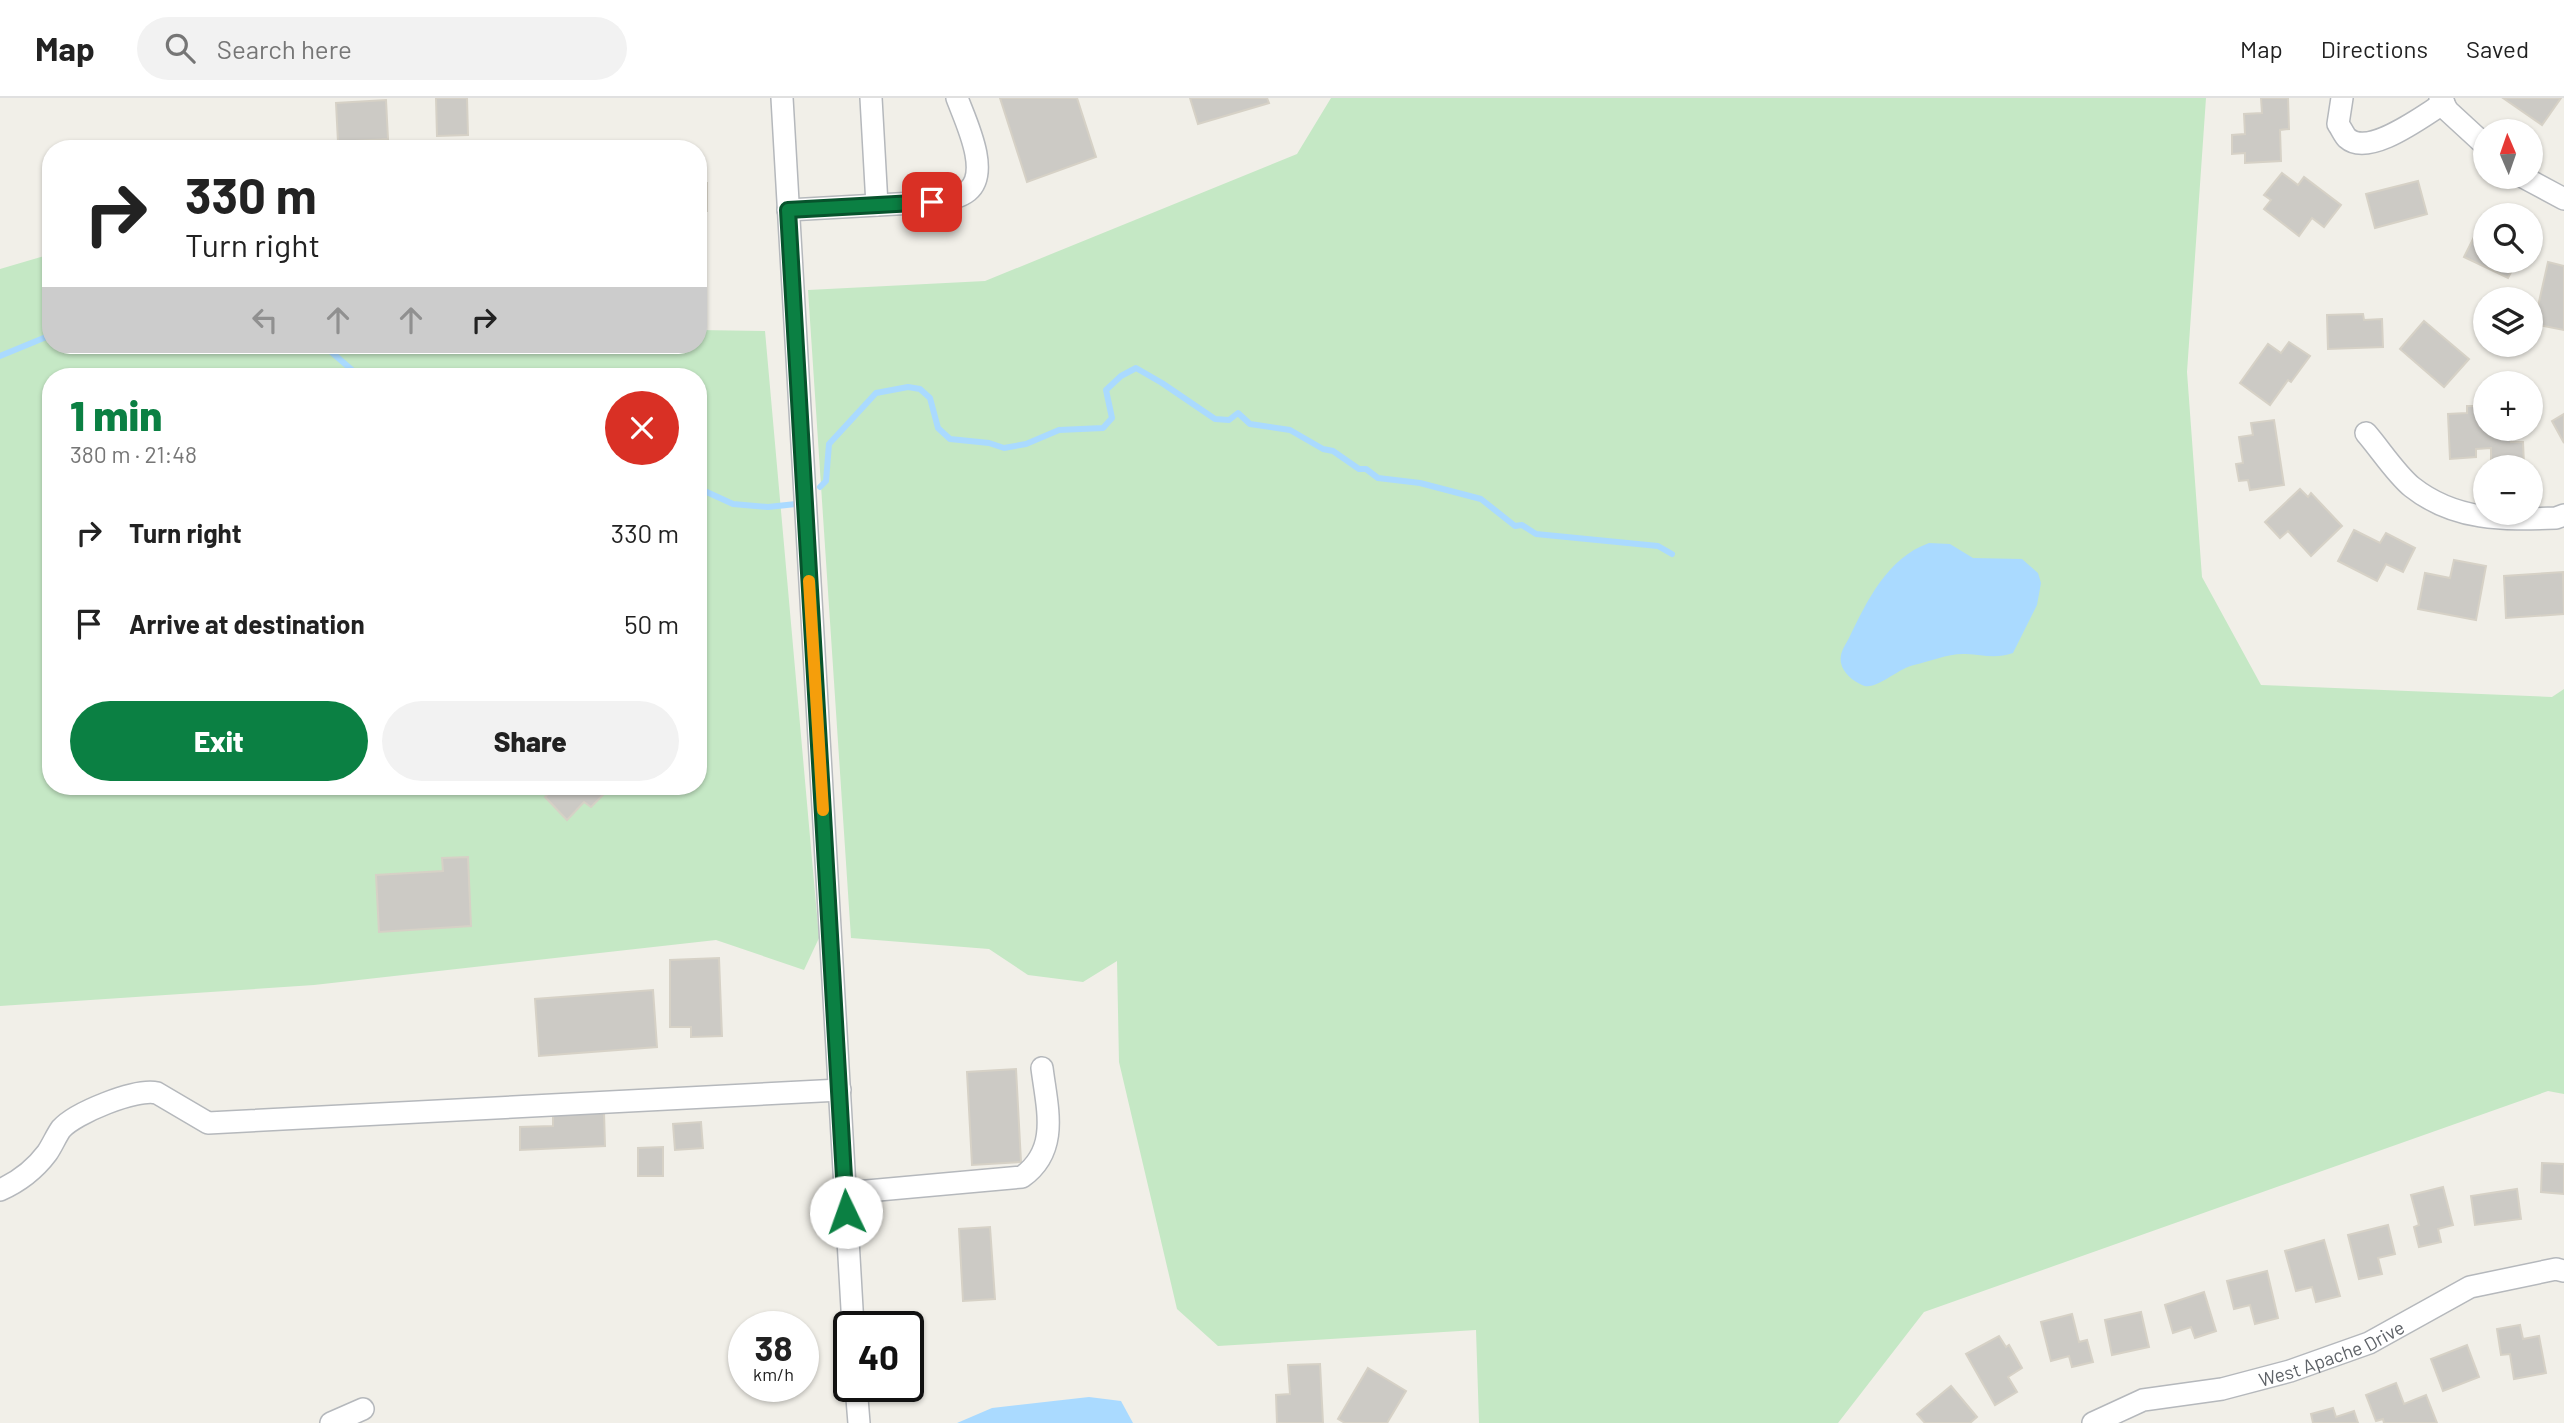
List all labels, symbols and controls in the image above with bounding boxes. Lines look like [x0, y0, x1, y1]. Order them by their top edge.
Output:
search box [137, 17, 627, 80]
text: Map [35, 28, 95, 68]
icon: search [161, 29, 199, 67]
text: Search here [217, 33, 352, 64]
text: Map [2240, 34, 2283, 63]
text: Directions [2321, 34, 2428, 63]
text: Saved [2466, 34, 2529, 63]
north arrow [2473, 119, 2543, 189]
map controls [2473, 119, 2543, 525]
text: 330 m [185, 165, 317, 224]
icon: right [70, 168, 161, 259]
pin [902, 172, 962, 232]
icon: arrive [913, 183, 951, 221]
button: search [2473, 203, 2543, 273]
text: Turn right [185, 225, 320, 263]
button: layers [2473, 287, 2543, 357]
icon: left [246, 301, 284, 339]
icon: ahead [319, 301, 357, 339]
icon: ahead [392, 301, 430, 339]
icon: right [465, 301, 503, 339]
button: + [2473, 371, 2543, 441]
text: 1 min [70, 389, 162, 439]
button: close [605, 391, 679, 465]
text: 380 m · 21:48 [70, 440, 197, 468]
button: − [2473, 455, 2543, 525]
icon: right [70, 514, 108, 552]
text: Turn right [129, 517, 242, 548]
text: 330 m [611, 517, 679, 548]
icon: arrive [70, 605, 108, 643]
text: Arrive at destination [129, 608, 365, 639]
text: 50 m [624, 608, 679, 639]
button: Exit [70, 701, 368, 781]
button: Share [382, 701, 679, 781]
position arrow [809, 1175, 883, 1249]
speed limit sign: 40 [833, 1311, 924, 1402]
street label: West Apache Drive [2256, 1315, 2408, 1390]
text: 38 [755, 1326, 792, 1368]
text: km/h [753, 1363, 794, 1385]

